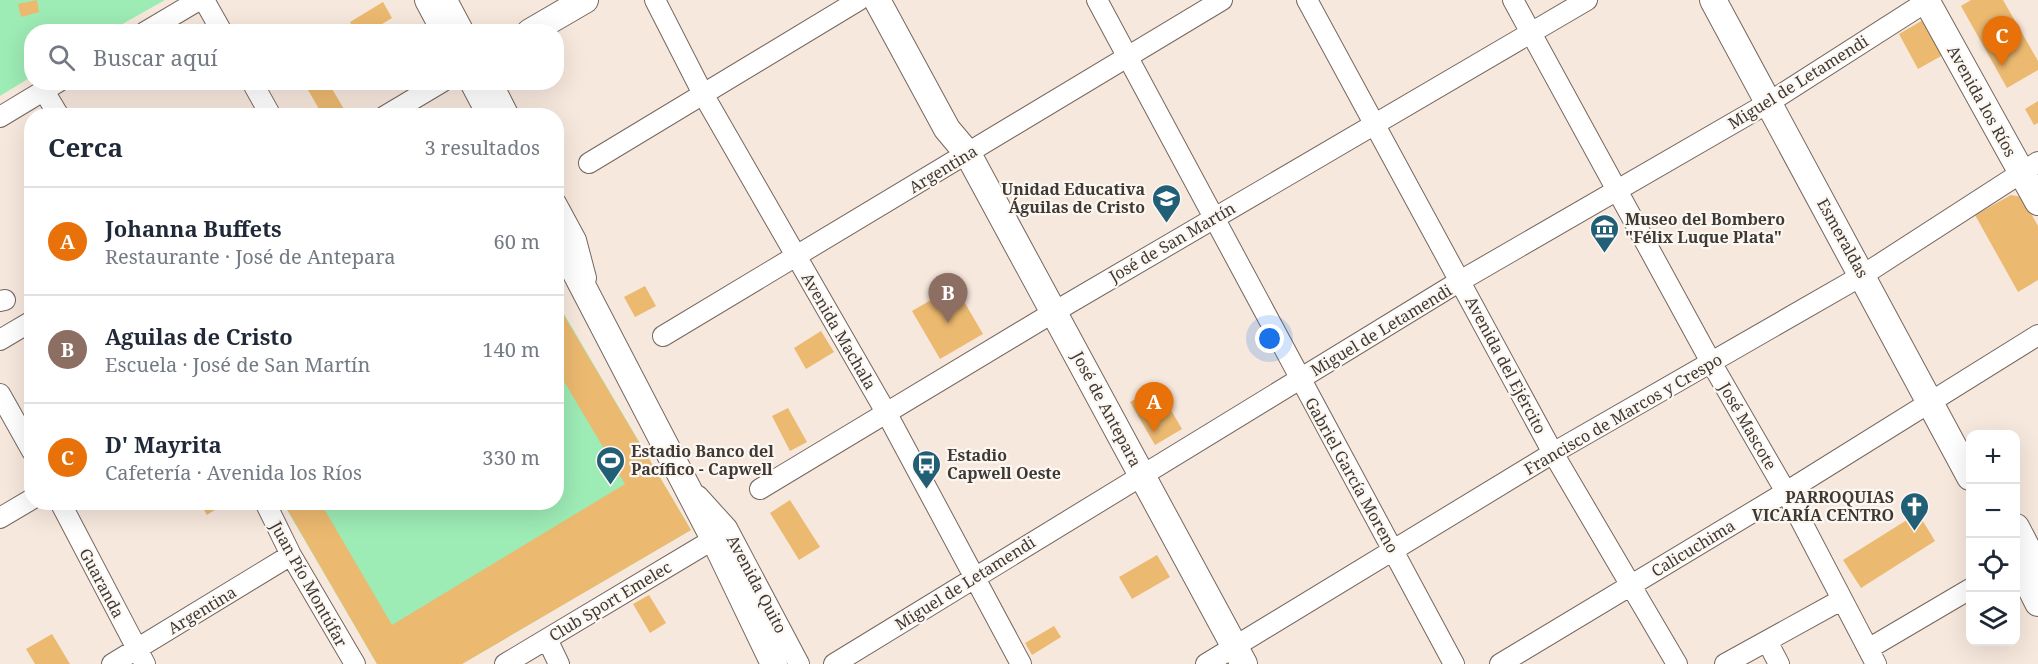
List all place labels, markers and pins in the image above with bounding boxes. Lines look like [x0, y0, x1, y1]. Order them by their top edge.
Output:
pin: C [1982, 16, 2022, 66]
place label: Unidad Educativa Águilas de Cristo [1001, 178, 1145, 218]
school or university icon: Unidad Educativa Águilas de Cristo [1150, 182, 1182, 224]
place label: Museo del Bombero "Félix Luque Plata" [1625, 208, 1785, 248]
museum icon: Museo del Bombero "Félix Luque Plata" [1588, 212, 1620, 254]
pin: B [928, 274, 968, 323]
pin: A [1134, 382, 1174, 432]
place label: Estadio Banco del Pacífico - Capwell [631, 440, 774, 480]
sports icon: Estadio Banco del Pacífico - Capwell [594, 444, 626, 486]
place label: Estadio Capwell Oeste [947, 444, 1061, 484]
bus stop icon: Estadio Capwell Oeste [910, 448, 942, 490]
place label: PARROQUIAS VICARÍA CENTRO [1752, 486, 1894, 526]
church icon: PARROQUIAS VICARÍA CENTRO [1899, 490, 1931, 532]

